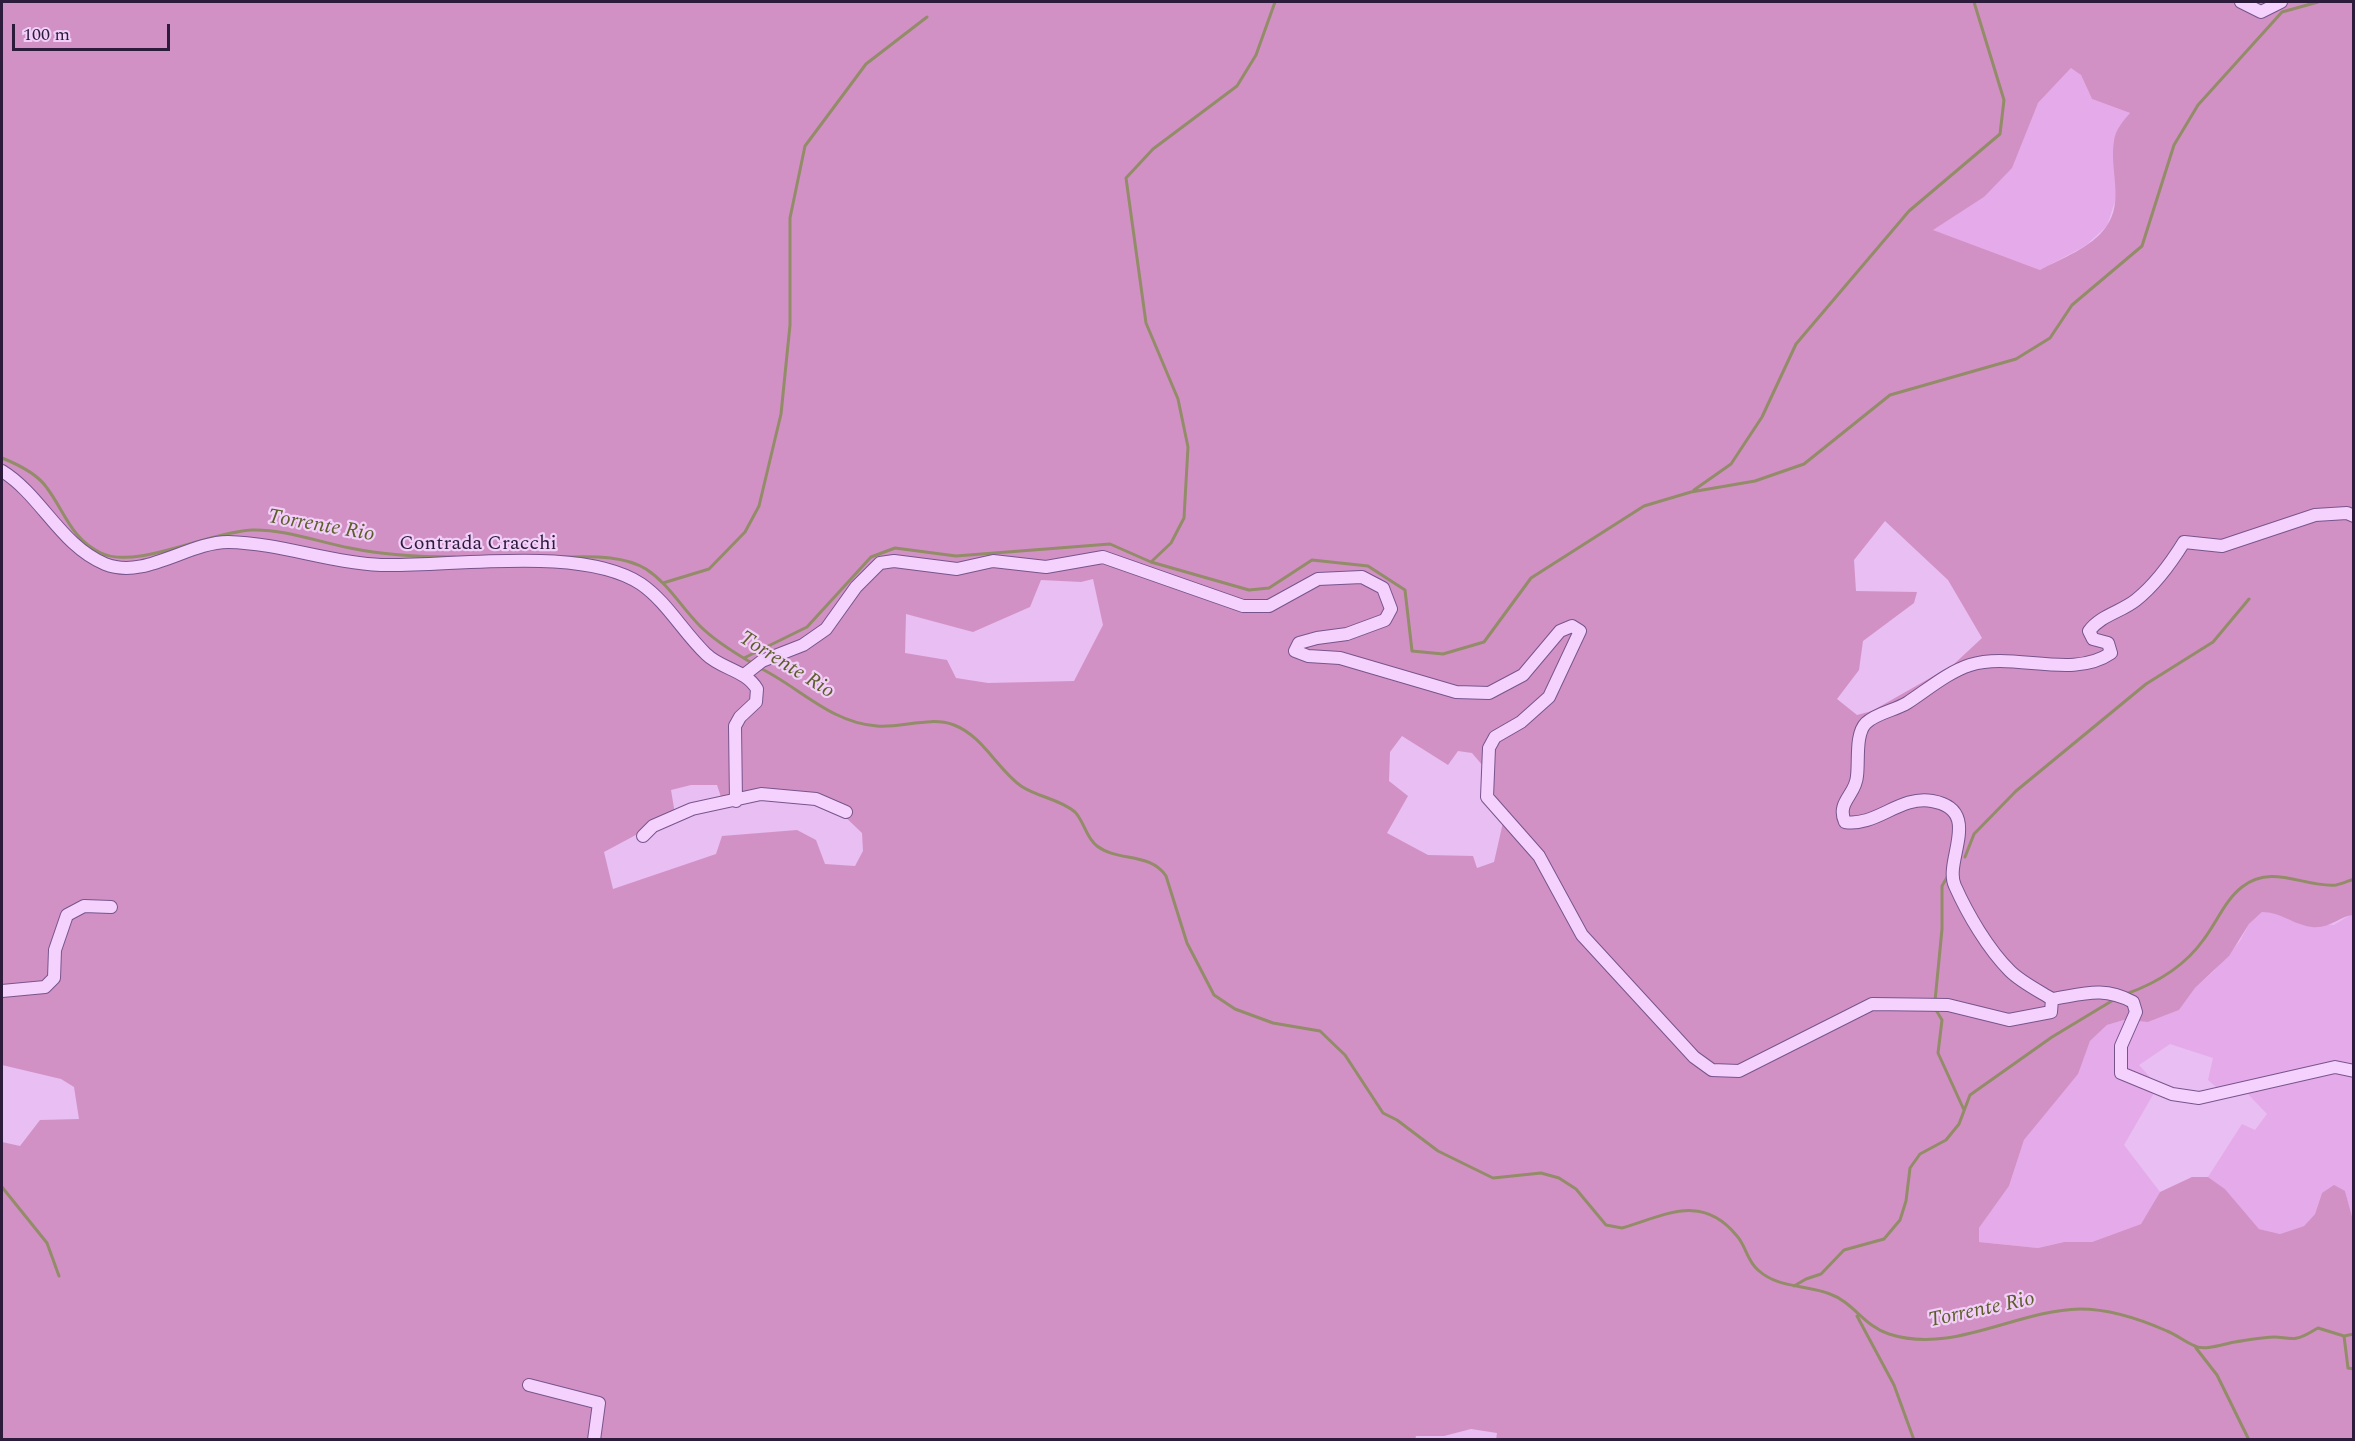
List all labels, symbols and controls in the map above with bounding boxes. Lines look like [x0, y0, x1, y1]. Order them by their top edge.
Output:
scale bar [15, 12, 172, 50]
text: 100 m [23, 21, 70, 48]
water label: Torrente Rio [266, 505, 376, 549]
street label: Contrada Cracchi [399, 533, 557, 557]
water label: Torrente Rio [734, 627, 838, 705]
water label: Torrente Rio [1927, 1287, 2037, 1335]

